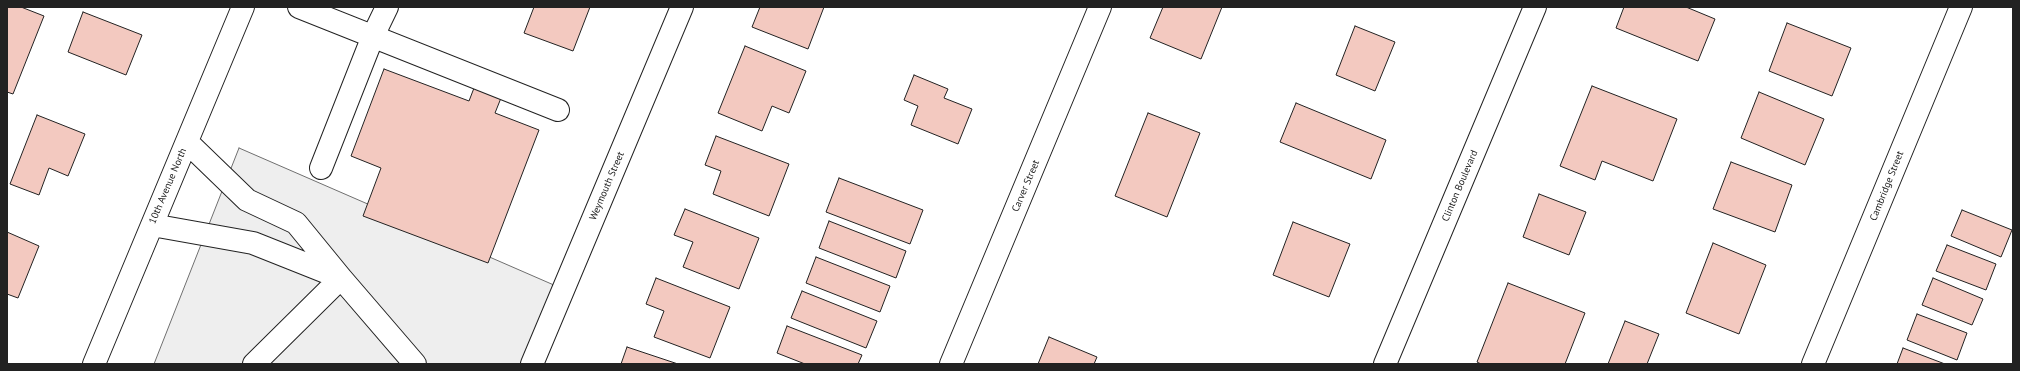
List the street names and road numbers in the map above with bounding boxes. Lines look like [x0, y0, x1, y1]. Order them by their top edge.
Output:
street label: 10th Avenue North [147, 146, 189, 226]
street label: Clinton Boulevard [1440, 148, 1480, 224]
street label: Cambridge Street [1868, 149, 1906, 223]
street label: Weymouth Street [587, 150, 627, 222]
street label: Carver Street [1010, 158, 1042, 214]

